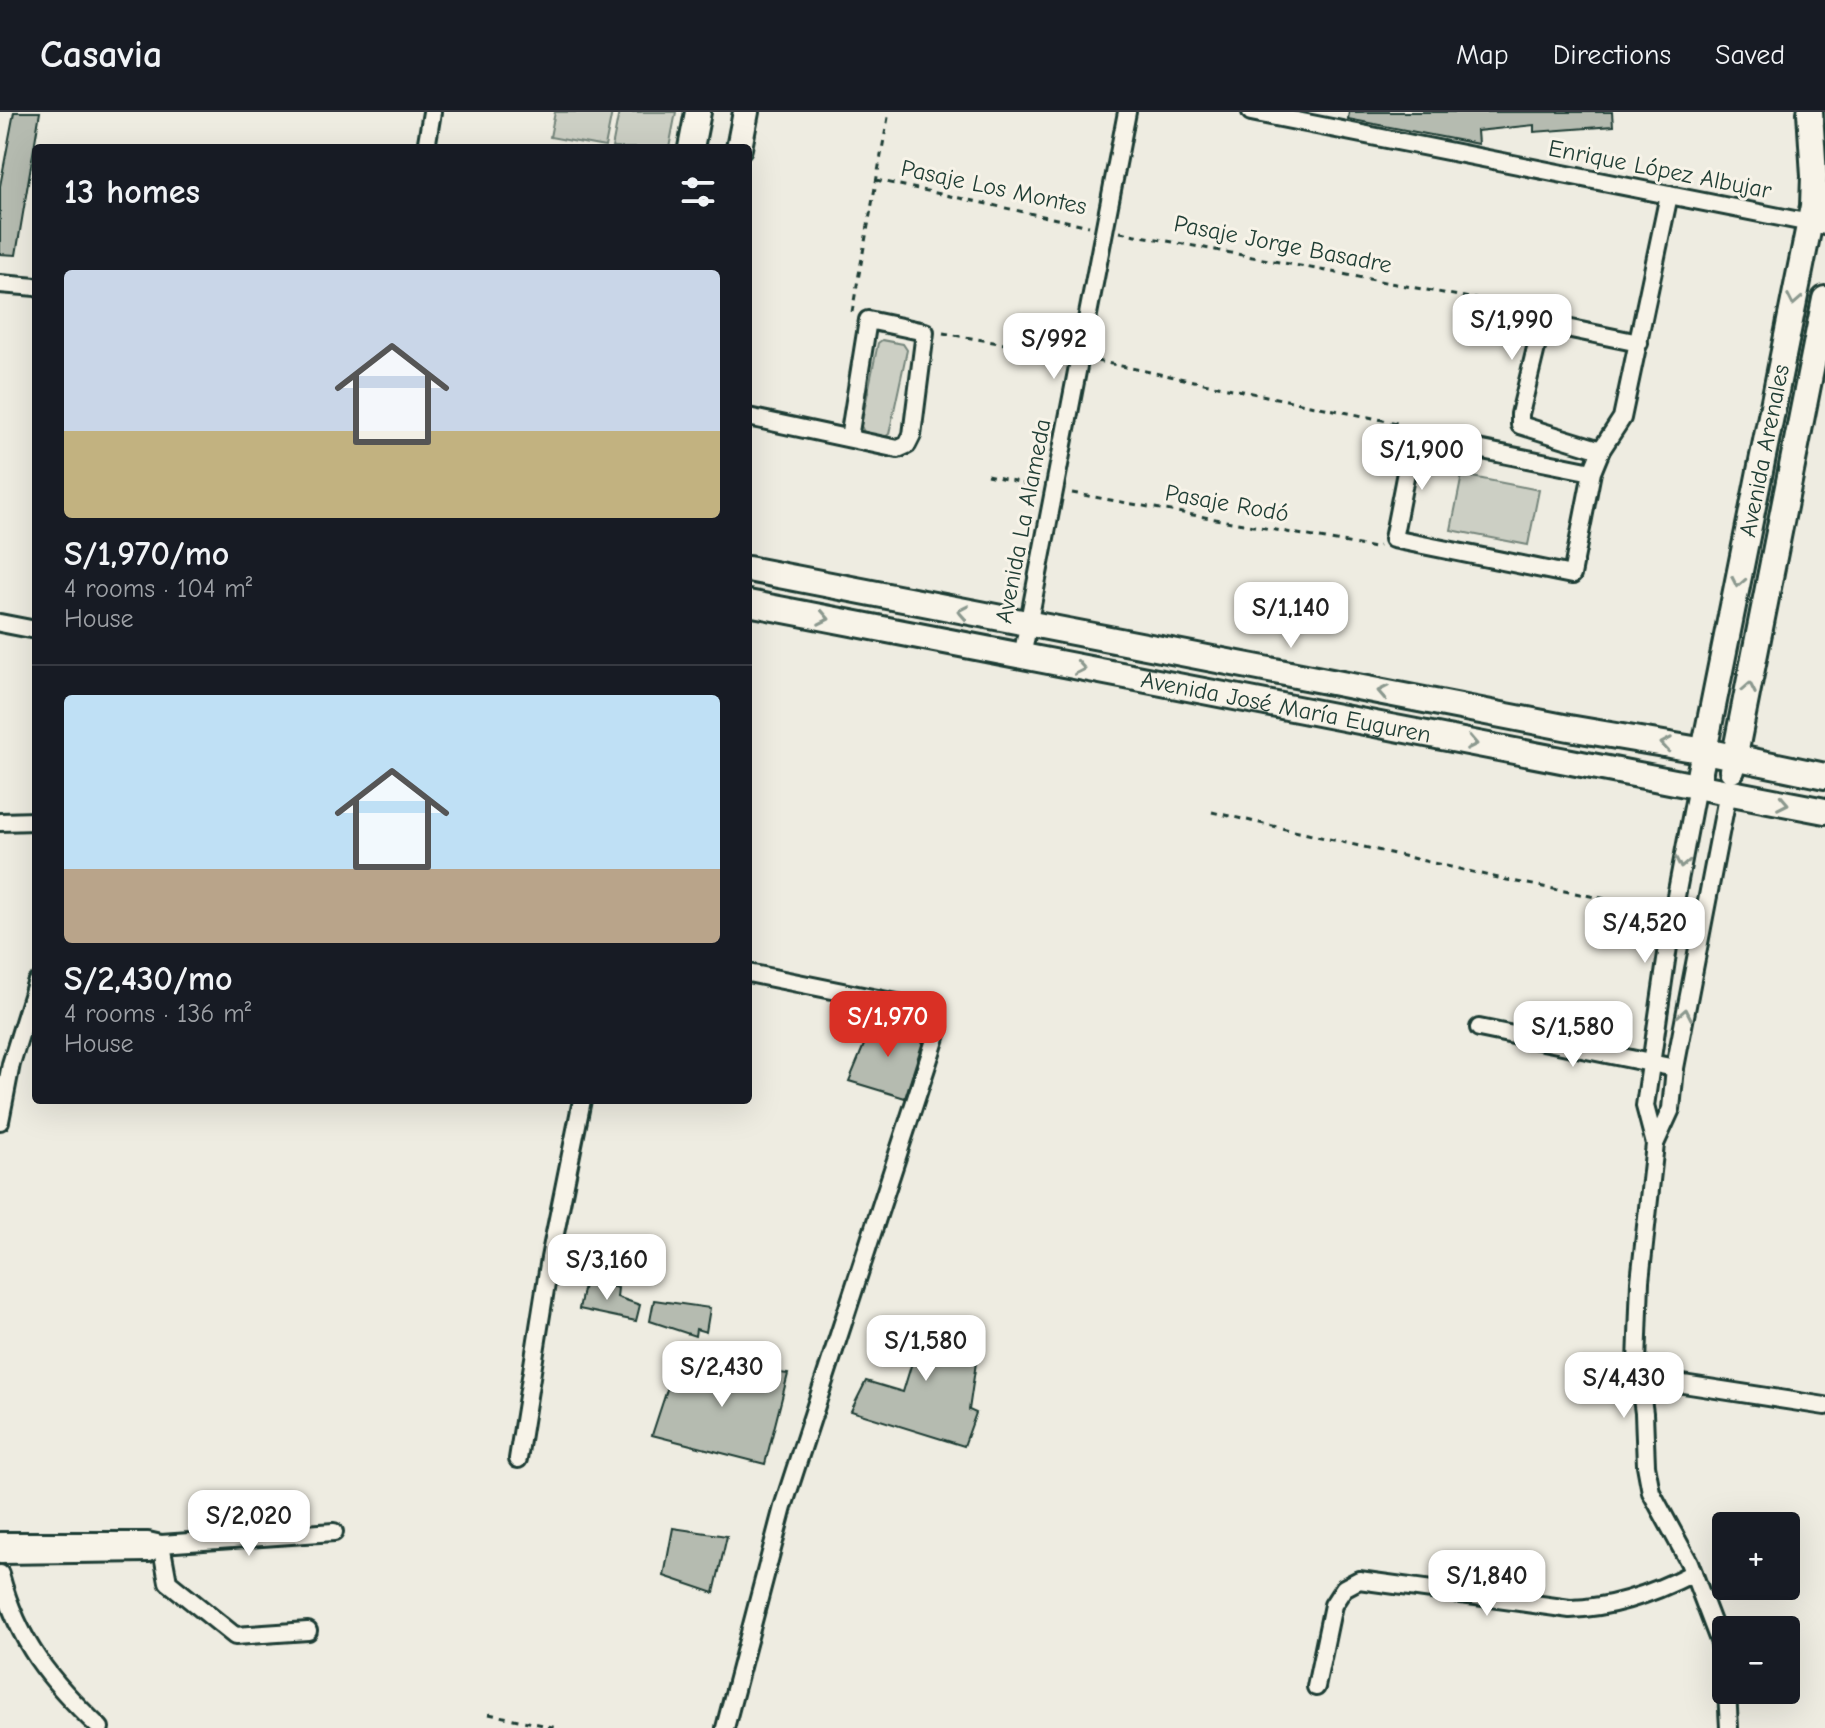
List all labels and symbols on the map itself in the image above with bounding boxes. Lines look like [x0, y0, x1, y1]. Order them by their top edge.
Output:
street label: Enrique López Albujar [1546, 134, 1774, 204]
street label: Pasaje Los Montes [899, 154, 1089, 220]
street label: Pasaje Jorge Basadre [1172, 209, 1394, 279]
one-way arrow [1786, 293, 1803, 307]
pin: S/1,990 [1438, 294, 1586, 362]
pin: S/992 [998, 313, 1110, 381]
street label: Avenida Arenales [1733, 362, 1795, 539]
street label: Avenida La Alameda [989, 416, 1057, 626]
pin: S/1,900 [1348, 424, 1496, 492]
street label: Pasaje Rodó [1163, 478, 1291, 528]
one-way arrow [1730, 576, 1747, 589]
pin: S/1,140 [1217, 582, 1365, 650]
one-way arrow [956, 604, 970, 621]
one-way arrow [817, 609, 831, 626]
one-way arrow [1073, 659, 1086, 676]
street label: Avenida José María Euguren [1139, 665, 1434, 749]
one-way arrow [1739, 682, 1756, 695]
one-way arrow [1376, 685, 1390, 702]
one-way arrow [1466, 734, 1479, 751]
one-way arrow [1659, 736, 1673, 753]
one-way arrow [1776, 794, 1789, 811]
one-way arrow [1675, 856, 1692, 869]
pin: S/4,520 [1571, 897, 1719, 965]
pin: S/1,970 [814, 991, 962, 1059]
pin: S/1,580 [1499, 1001, 1647, 1069]
one-way arrow [1676, 1008, 1693, 1021]
pin: S/3,160 [533, 1234, 681, 1302]
pin: S/1,580 [852, 1315, 1000, 1383]
pin: S/2,430 [648, 1341, 796, 1409]
pin: S/4,430 [1550, 1352, 1698, 1420]
pin: S/2,020 [175, 1490, 323, 1558]
pin: S/1,840 [1413, 1550, 1561, 1618]

